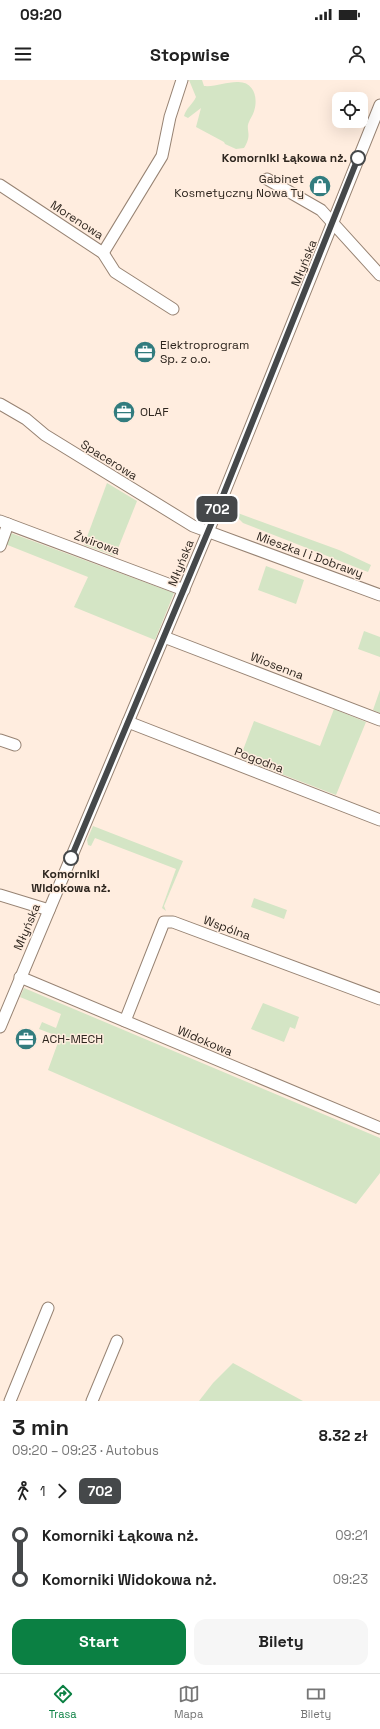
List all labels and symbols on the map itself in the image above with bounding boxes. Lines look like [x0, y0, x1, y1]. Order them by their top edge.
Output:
place label: Komorniki Łąkowa nż. [222, 150, 347, 166]
marker: Komorniki Łąkowa nż. [350, 150, 366, 166]
place label: Gabinet Kosmetyczny Nowa Ty [174, 171, 304, 201]
shop icon: Gabinet Kosmetyczny Nowa Ty [307, 173, 333, 199]
street label: Morenowa [47, 197, 107, 243]
street label: Młyńska [287, 237, 321, 289]
place label: Elektroprogram Sp. z o.o. [160, 337, 249, 367]
office icon: Elektroprogram Sp. z o.o. [132, 339, 158, 365]
office icon: OLAF [111, 399, 137, 425]
place label: OLAF [140, 404, 169, 420]
street label: Spacerowa [78, 436, 141, 484]
line badge: 702 [194, 496, 240, 522]
street label: Żwirowa [72, 527, 122, 559]
street label: Mieszka I i Dobrawy [254, 528, 366, 582]
street label: Młyńska [164, 537, 198, 589]
street label: Wiosenna [248, 649, 306, 684]
street label: Pogodna [232, 743, 286, 777]
marker: Komorniki Widokowa nż. [63, 850, 79, 866]
place label: Komorniki Widokowa nż. [31, 866, 111, 896]
street label: Młyńska [10, 901, 44, 953]
street label: Wspólna [201, 912, 253, 944]
street label: Widokowa [175, 1022, 235, 1060]
office icon: ACH-MECH [13, 1026, 39, 1052]
place label: ACH-MECH [42, 1031, 103, 1047]

